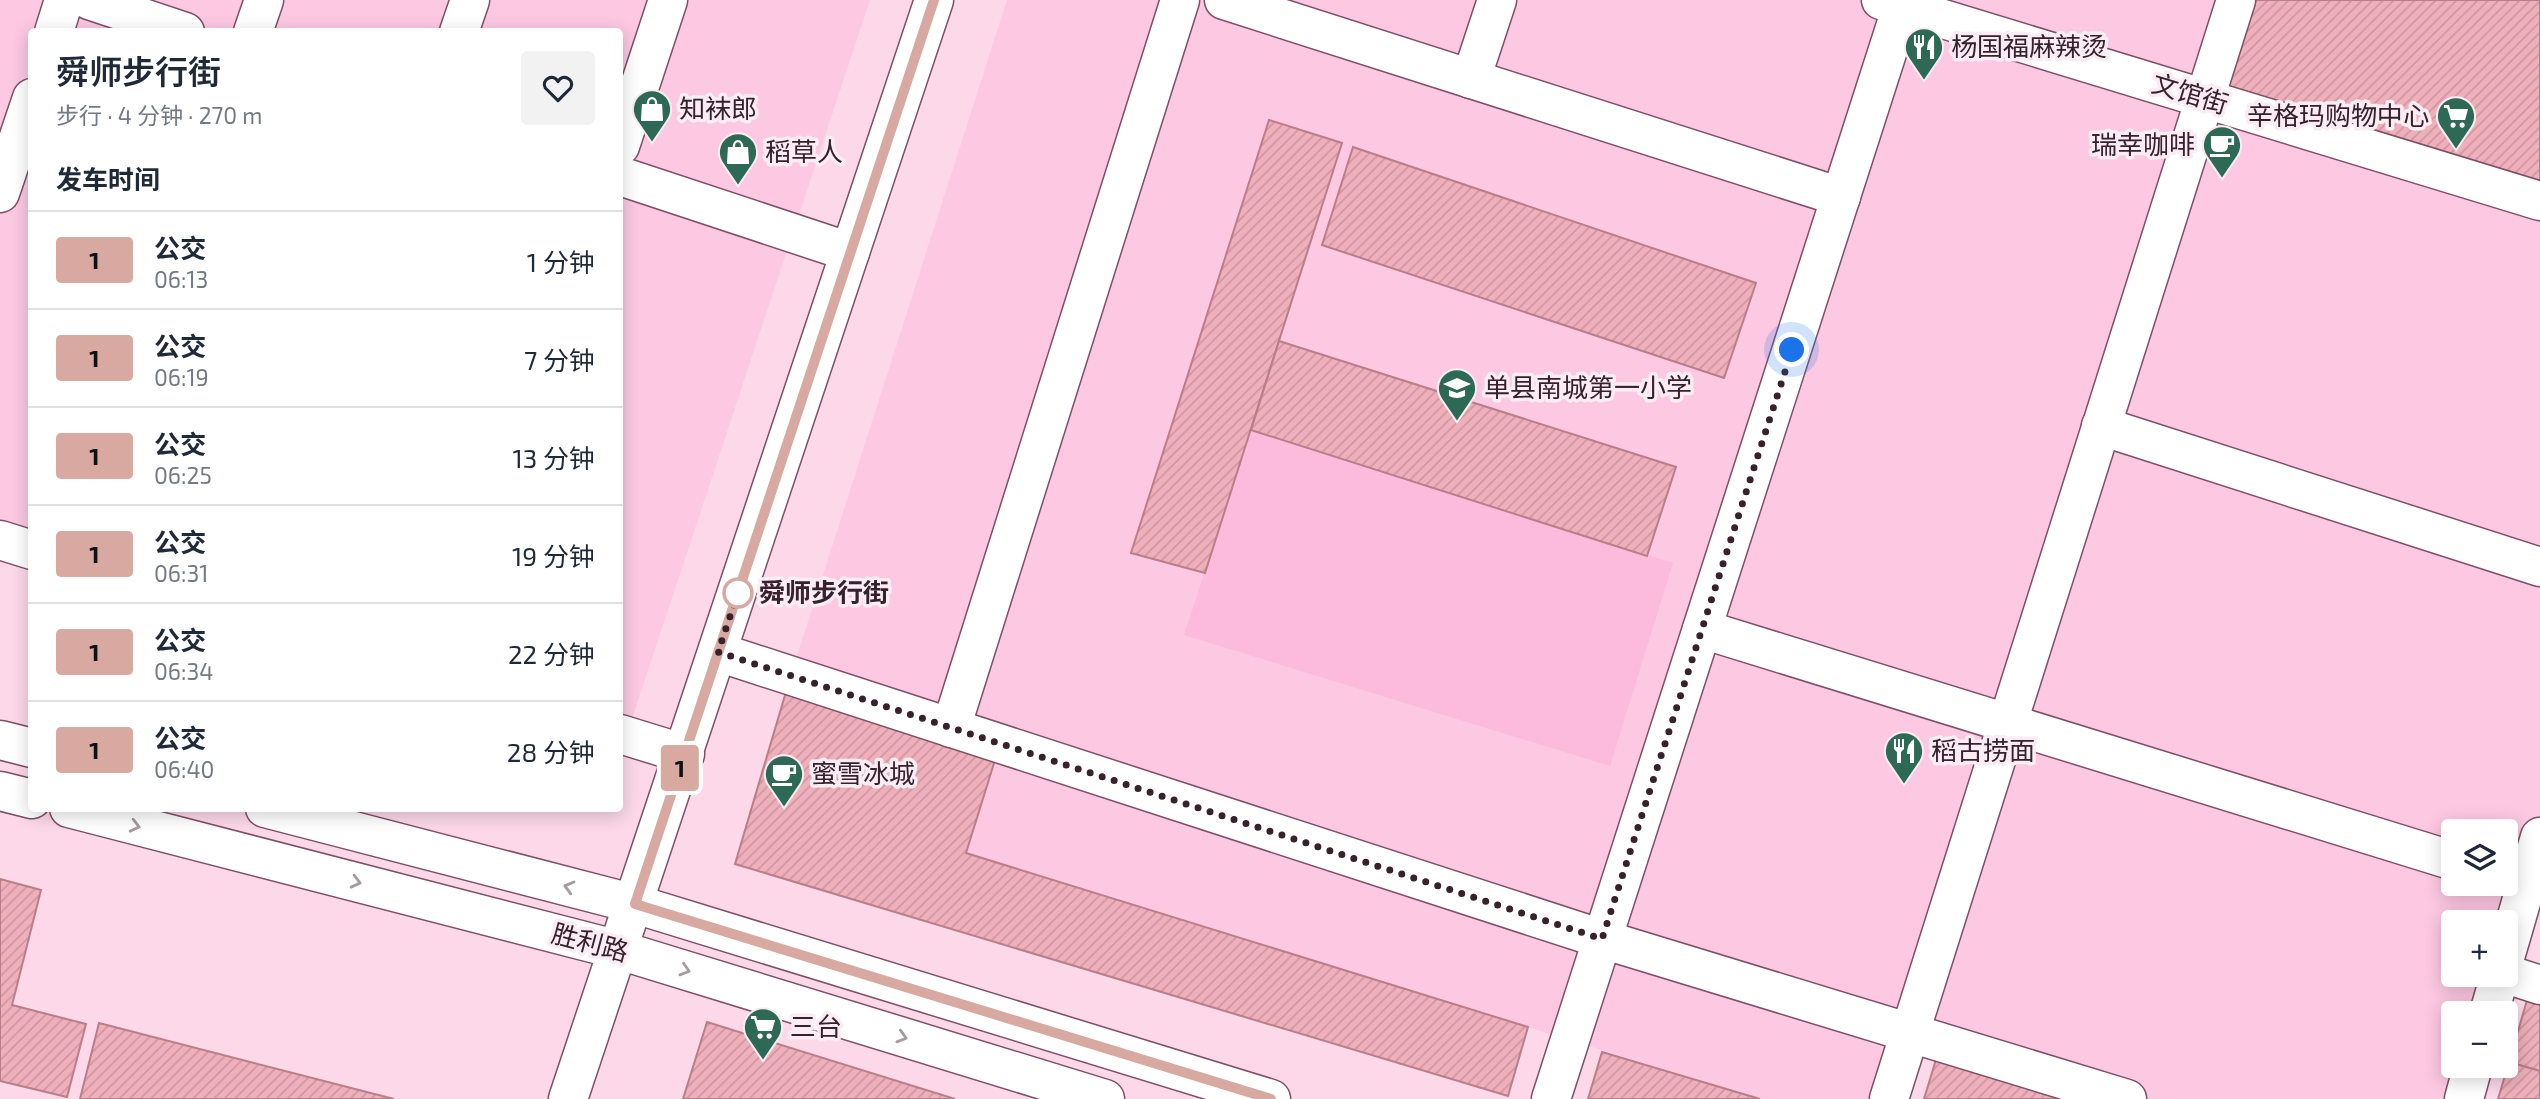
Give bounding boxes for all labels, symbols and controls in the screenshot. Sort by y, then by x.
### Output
restaurant icon: 杨国福麻辣烫 [1903,26,1945,81]
place label: 杨国福麻辣烫 [1951,30,2107,61]
text: 舜师步行街 [56,51,221,91]
button: heart [521,51,595,125]
street label: 文馆街 [2149,66,2232,119]
shop icon: 知袜郎 [631,88,673,143]
place label: 知袜郎 [679,92,757,123]
supermarket icon: 辛格玛购物中心 [2435,95,2477,150]
place label: 辛格玛购物中心 [2247,99,2429,130]
text: 步行 · 4 分钟 · 270 m [56,101,263,129]
cafe icon: 瑞幸咖啡 [2201,124,2243,179]
place label: 瑞幸咖啡 [2091,128,2195,159]
shop icon: 稻草人 [717,131,759,186]
place label: 稻草人 [765,135,843,166]
text: 发车时间 [56,163,160,194]
text: 公交 [154,232,206,263]
text: 1 [89,245,100,274]
text: 1 分钟 [527,246,595,277]
text: 06:13 [154,265,208,293]
text: 公交 [154,330,206,361]
your location [1774,332,1809,367]
text: 1 [89,343,100,372]
text: 7 分钟 [524,344,595,375]
text: 06:19 [154,363,209,391]
school or university icon: 单县南城第一小学 [1436,367,1478,422]
place label: 单县南城第一小学 [1484,371,1692,402]
text: 公交 [154,428,206,459]
text: 1 [89,441,100,470]
text: 13 分钟 [512,442,595,473]
text: 06:25 [154,461,212,489]
text: 公交 [154,526,206,557]
text: 1 [89,539,100,568]
text: 19 分钟 [512,540,595,571]
text: 06:31 [154,559,208,587]
place label: 舜师步行街 [759,576,889,607]
marker: 舜师步行街 [723,578,753,608]
text: 公交 [154,624,206,655]
text: 1 [89,637,100,666]
text: 22 分钟 [508,638,595,669]
text: 06:34 [154,657,213,685]
text: 公交 [154,722,206,753]
restaurant icon: 稻古捞面 [1883,730,1925,785]
place label: 稻古捞面 [1931,734,2035,765]
text: 1 [89,735,100,764]
text: 28 分钟 [507,736,595,767]
line badge: 1 [657,745,703,791]
text: 1 [675,753,685,782]
cafe icon: 蜜雪冰城 [763,753,805,808]
text: 06:40 [154,755,214,783]
place label: 蜜雪冰城 [811,757,915,788]
one-way arrow [129,817,141,832]
map controls [2441,819,2518,1078]
button: layers [2441,819,2518,896]
one-way arrow [349,874,361,888]
one-way arrow [563,881,575,895]
button: + [2441,910,2518,987]
street label: 胜利路 [549,916,632,967]
one-way arrow [678,962,690,976]
button: − [2441,1001,2518,1078]
supermarket icon: 三台 [742,1006,784,1061]
place label: 三台 [790,1010,842,1041]
one-way arrow [896,1028,908,1043]

